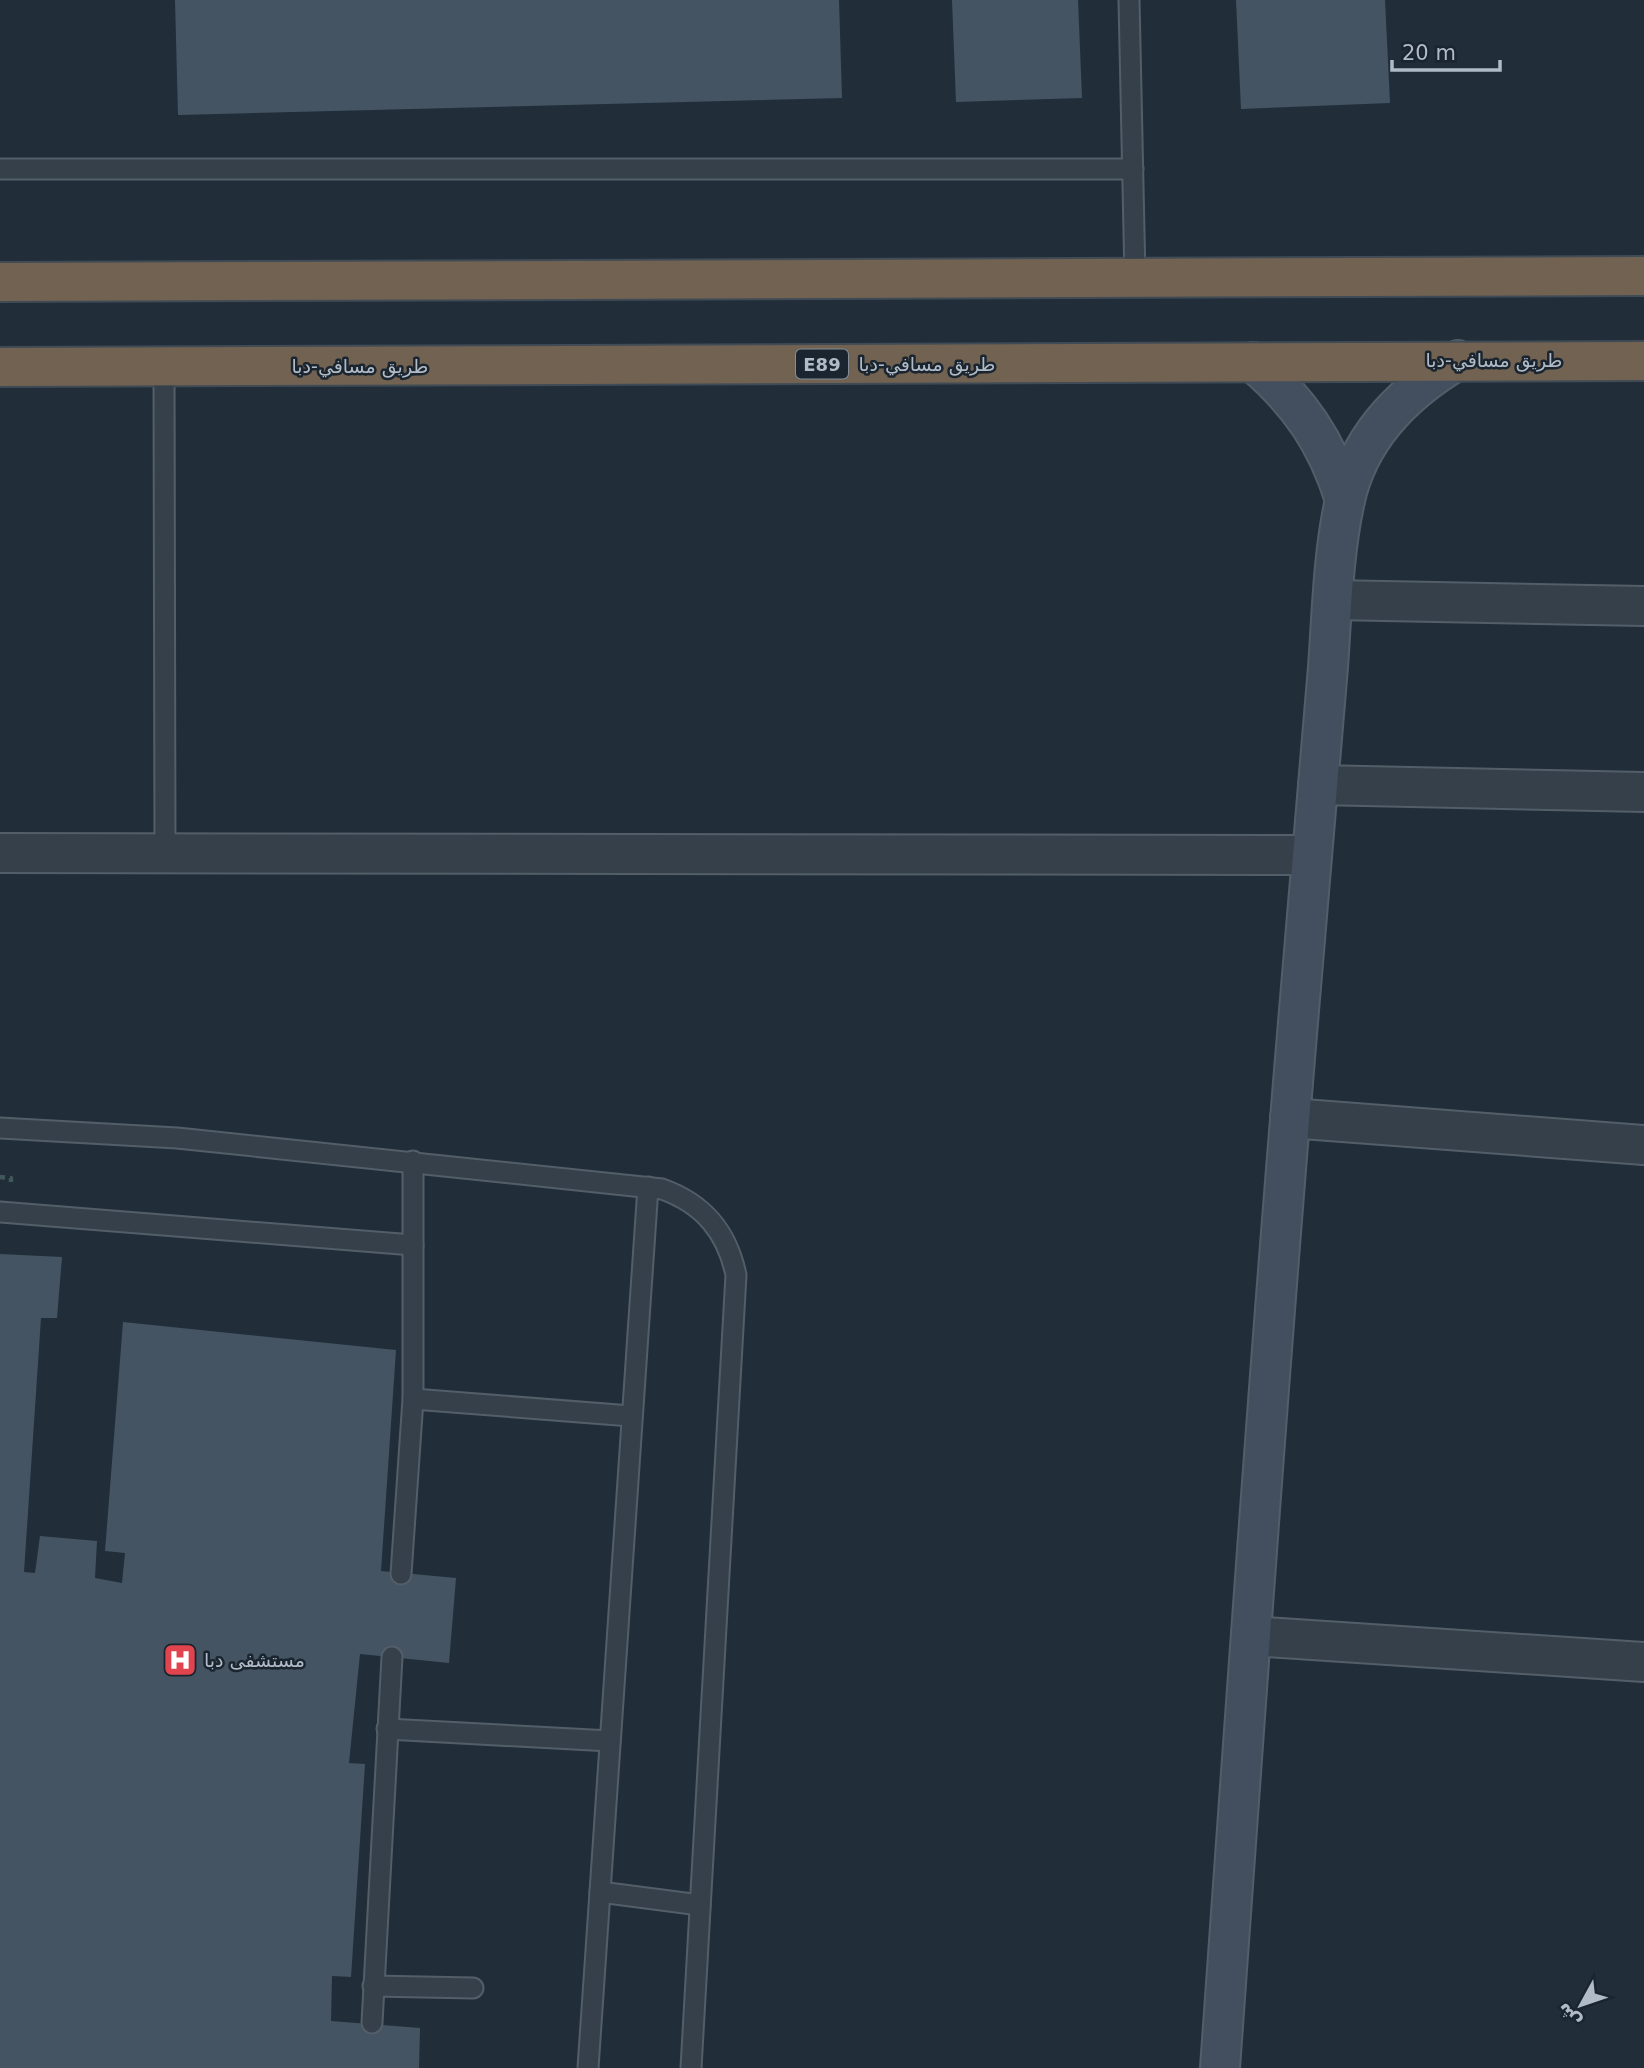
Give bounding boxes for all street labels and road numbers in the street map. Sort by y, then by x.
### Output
street label: طريق مسافي-دبا [1425,349,1563,372]
road number: E89 [796,350,848,378]
street label: طريق مسافي-دبا [858,353,996,376]
street label: طريق مسافي-دبا [291,355,429,378]

